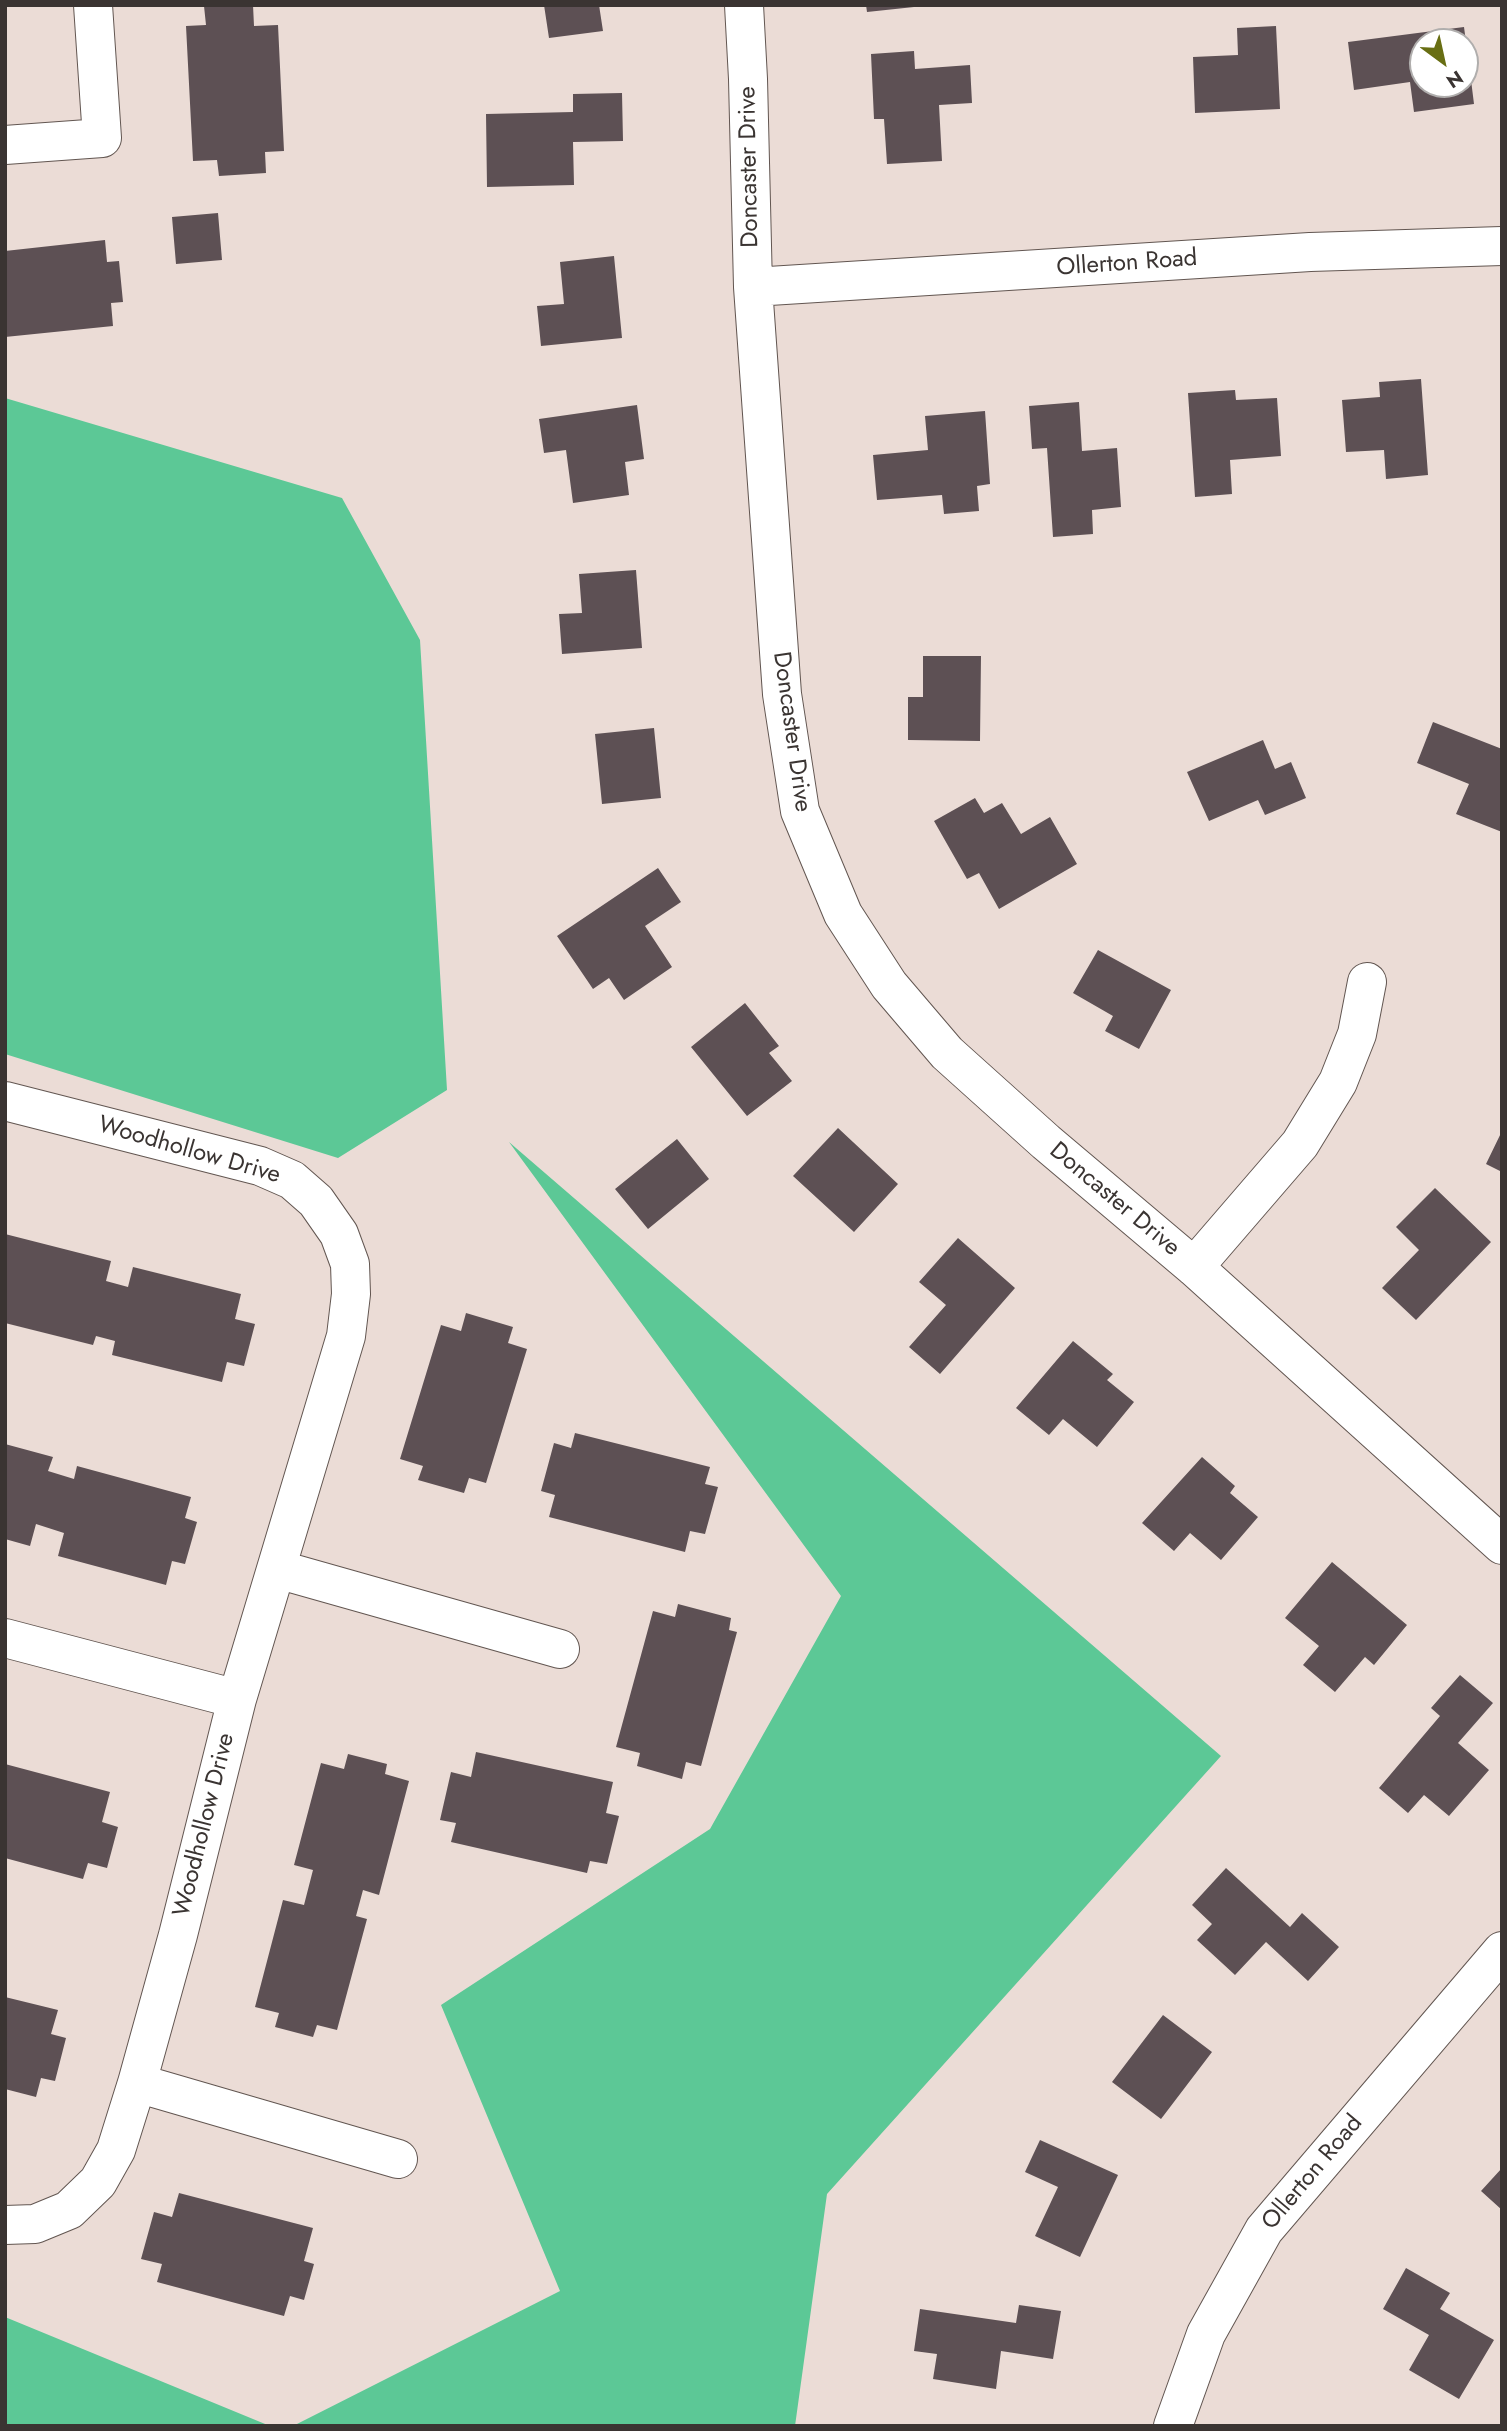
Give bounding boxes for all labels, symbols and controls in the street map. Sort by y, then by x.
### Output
north arrow [1409,28,1479,98]
text: N [1441,64,1468,95]
street label: Doncaster Drive [734,86,766,248]
street label: Ollerton Road [1056,245,1198,283]
street label: Doncaster Drive [765,650,817,814]
street label: Woodhollow Drive [95,1111,283,1191]
street label: Doncaster Drive [1043,1137,1185,1263]
street label: Woodhollow Drive [168,1730,242,1920]
street label: Ollerton Road [1257,2110,1369,2236]

